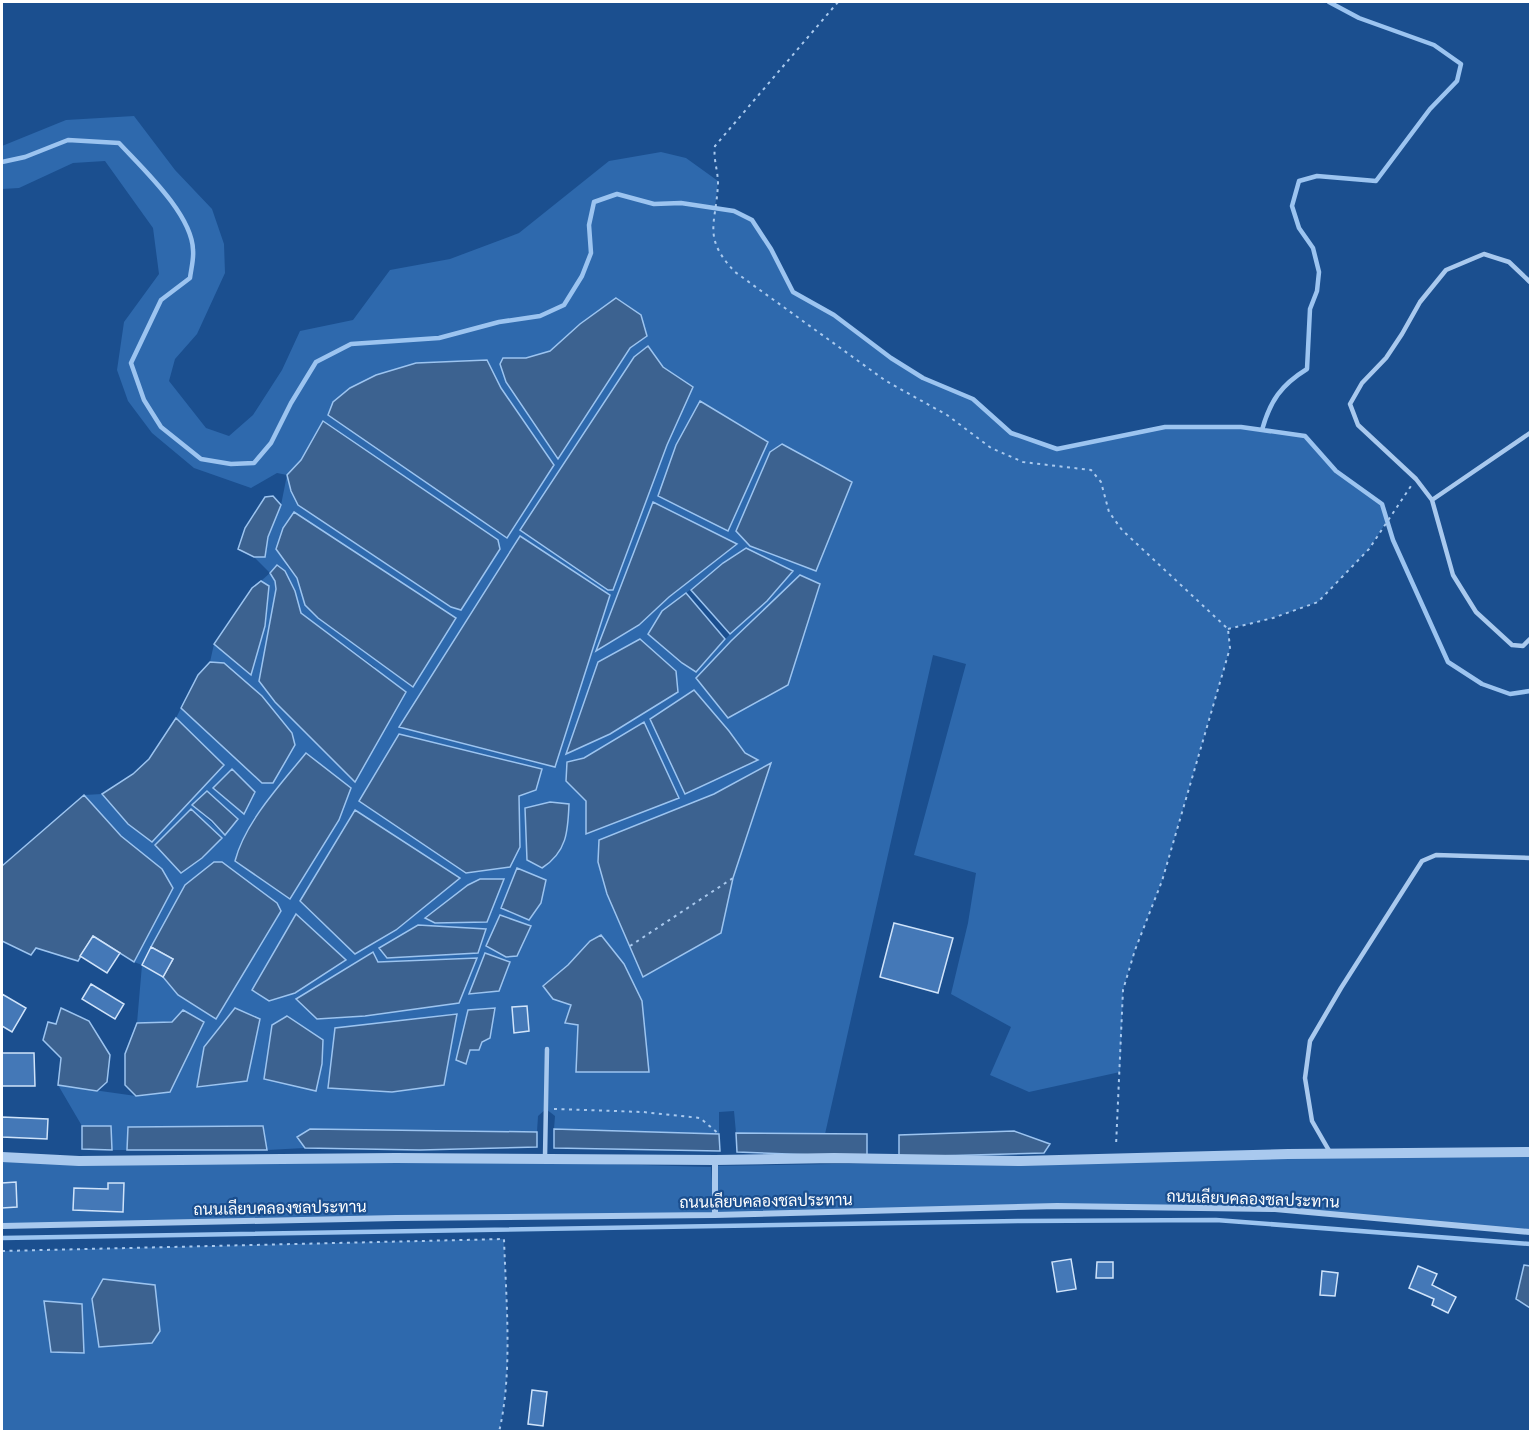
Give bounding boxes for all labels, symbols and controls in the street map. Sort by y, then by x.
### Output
street label: ถนนเลียบคลองชลประทาน [1166,1184,1340,1211]
street label: ถนนเลียบคลองชลประทาน [679,1188,853,1211]
street label: ถนนเลียบคลองชลประทาน [193,1195,367,1218]

